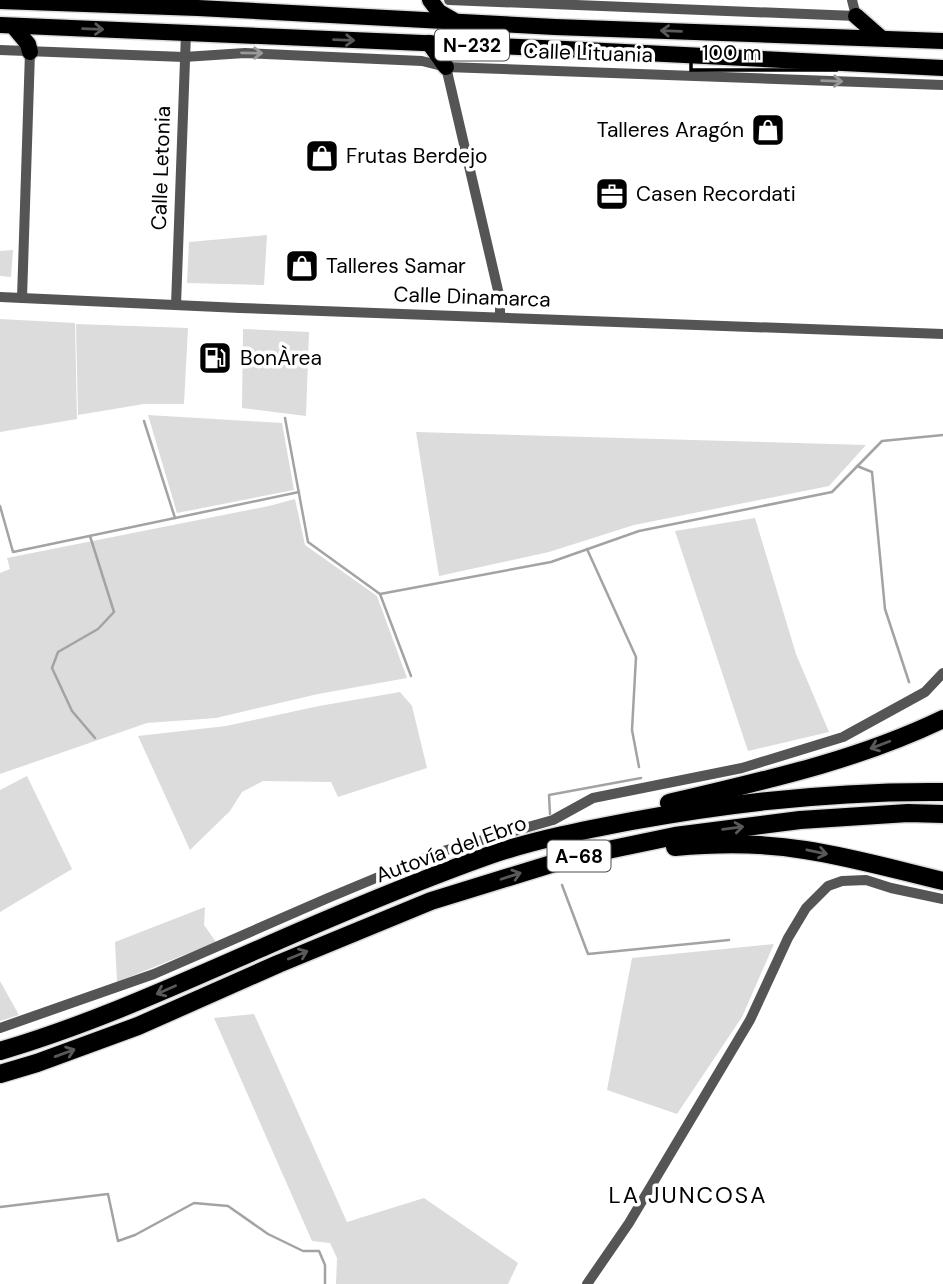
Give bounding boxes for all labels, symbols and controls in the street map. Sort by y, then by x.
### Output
one-way arrow [81,23,104,36]
one-way arrow [659,24,682,37]
scale bar [691,28,836,72]
road number: N-232 [435,30,509,60]
one-way arrow [333,34,356,47]
street label: Calle Lituania [523,37,653,69]
text: 100 m [702,39,762,67]
one-way arrow [240,47,263,60]
one-way arrow [820,74,843,88]
street label: Calle Letonia [145,105,177,231]
shop icon: Talleres Aragón [749,111,787,149]
place label: Talleres Aragón [597,116,744,144]
shop icon: Frutas Berdejo [303,137,341,175]
place label: Frutas Berdejo [346,142,487,170]
office icon: Casen Recordati [593,175,631,213]
place label: Casen Recordati [636,180,796,208]
shop icon: Talleres Samar [283,247,321,285]
place label: Talleres Samar [326,252,466,280]
street label: Calle Dinamarca [393,280,551,314]
fuel station icon: BonÀrea [196,339,234,377]
place label: BonÀrea [240,344,322,372]
one-way arrow [870,740,892,753]
street label: Autovía del Ebro [372,809,530,889]
one-way arrow [722,822,744,835]
road number: A-68 [548,841,610,872]
one-way arrow [805,847,827,860]
one-way arrow [500,868,522,881]
one-way arrow [287,948,309,961]
one-way arrow [156,984,177,997]
one-way arrow [53,1045,75,1058]
district label: LA JUNCOSA [609,1180,767,1210]

